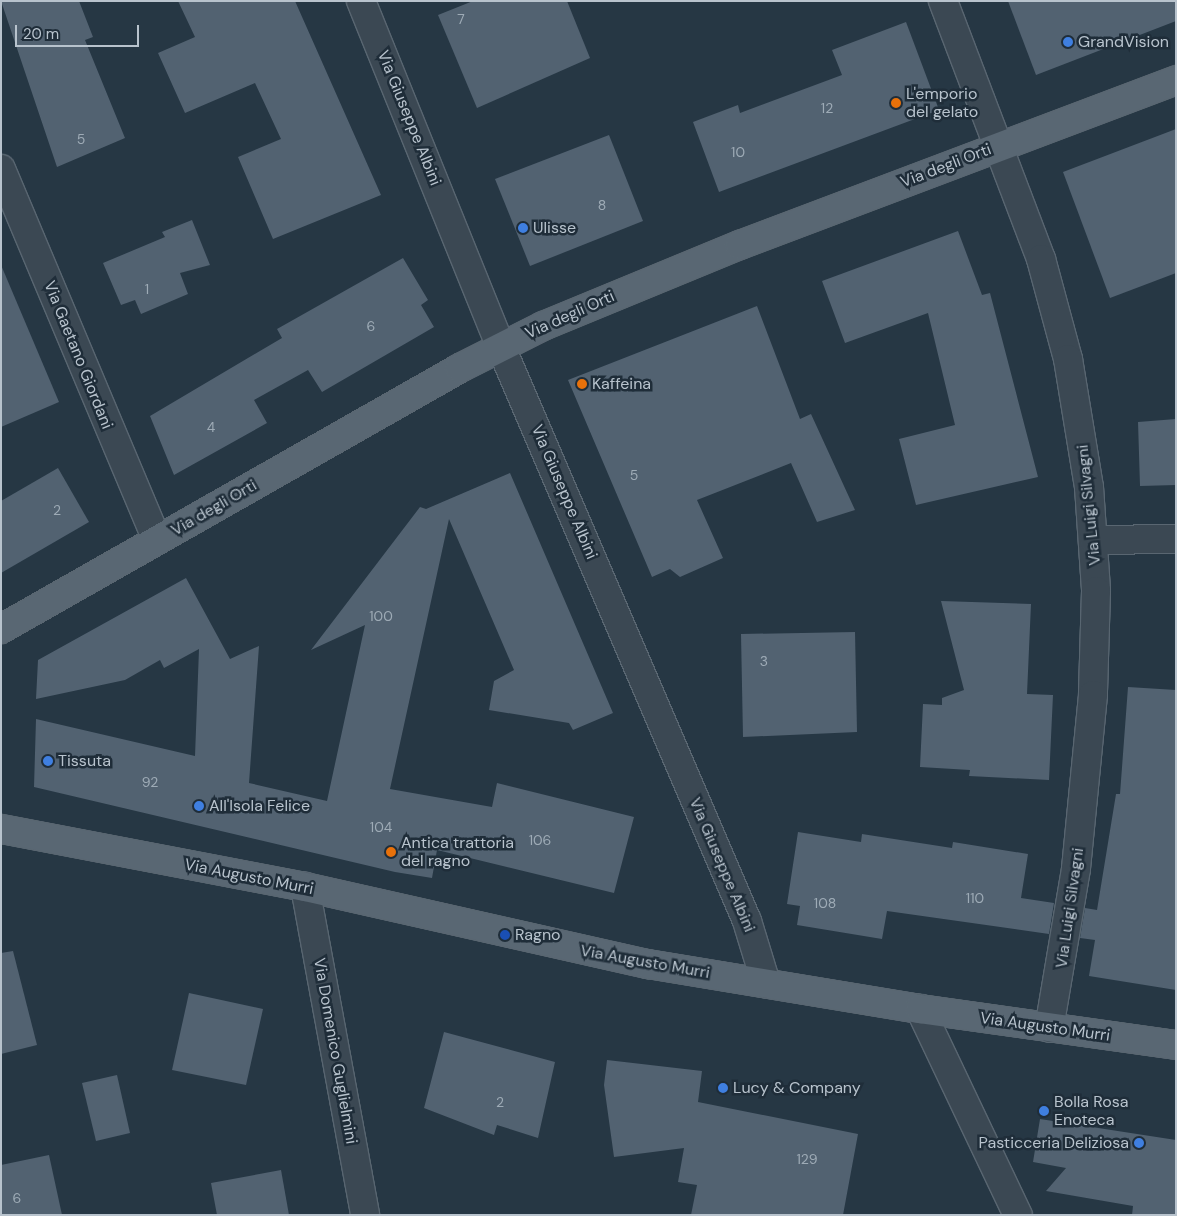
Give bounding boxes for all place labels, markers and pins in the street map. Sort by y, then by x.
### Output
place label: GrandVision [1078,32,1169,52]
marker: GrandVision [1062,36,1074,48]
place label: L'emporio del gelato [906,84,978,122]
marker: L'emporio del gelato [890,97,902,109]
place label: Ulisse [533,218,576,238]
marker: Ulisse [517,222,529,234]
place label: Kaffeina [592,374,651,394]
marker: Kaffeina [576,378,588,390]
place label: Tissuta [58,751,111,771]
marker: Tissuta [42,755,54,767]
place label: All'Isola Felice [209,796,310,816]
marker: All'Isola Felice [193,800,205,812]
place label: Antica trattoria del ragno [401,833,514,871]
marker: Antica trattoria del ragno [385,846,397,858]
place label: Ragno [515,925,561,945]
marker: Ragno [499,929,511,941]
place label: Lucy & Company [733,1078,861,1098]
marker: Lucy & Company [717,1082,729,1094]
place label: Bolla Rosa Enoteca [1054,1092,1128,1130]
marker: Bolla Rosa Enoteca [1038,1105,1050,1117]
place label: Pasticceria Deliziosa [979,1133,1129,1153]
marker: Pasticceria Deliziosa [1133,1137,1145,1149]

